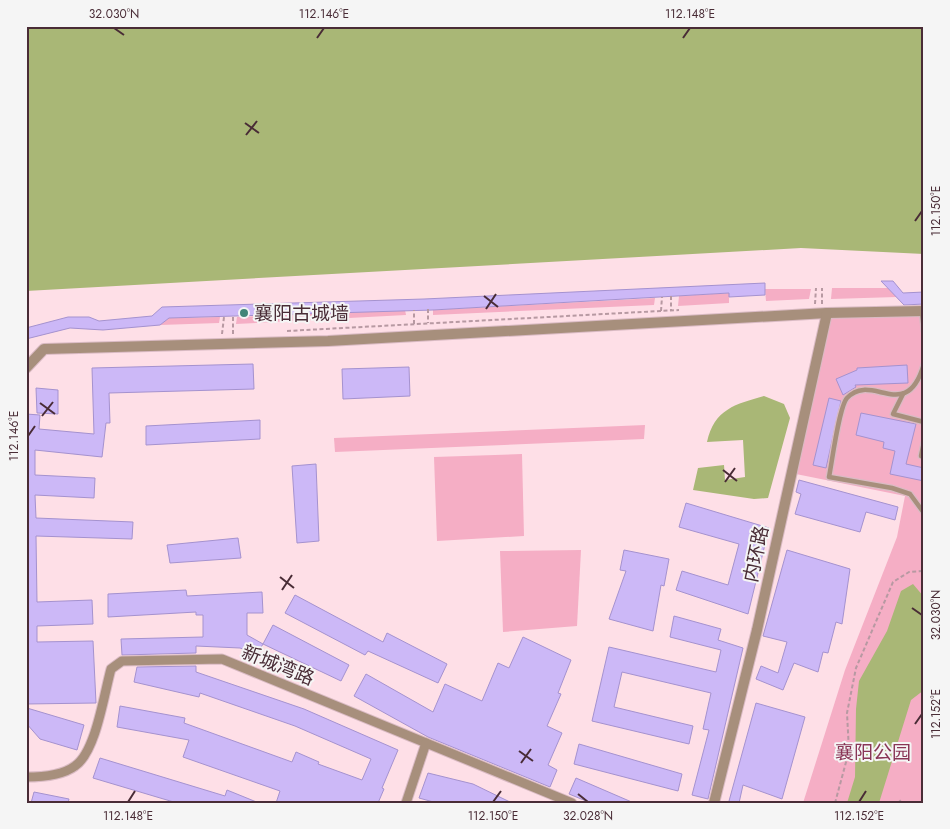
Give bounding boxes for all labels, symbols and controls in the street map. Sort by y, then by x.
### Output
text: 32.030°N [89,5,139,23]
text: 112.146°E [299,5,349,23]
text: 112.148°E [665,5,715,23]
text: 112.150°E [927,186,945,236]
place label: 襄阳古城墙 [254,300,349,327]
marker: 襄阳古城墙 [238,307,250,319]
text: 112.146°E [5,411,23,461]
street label: 内环路 [737,523,775,585]
text: 32.030°N [927,590,945,640]
street label: 新城湾路 [238,638,318,692]
text: 112.152°E [927,689,945,739]
park label: 襄阳公园 [835,739,911,766]
text: 112.148°E [103,807,153,825]
text: 112.150°E [468,807,518,825]
text: 32.028°N [563,807,613,825]
text: 112.152°E [834,807,884,825]

